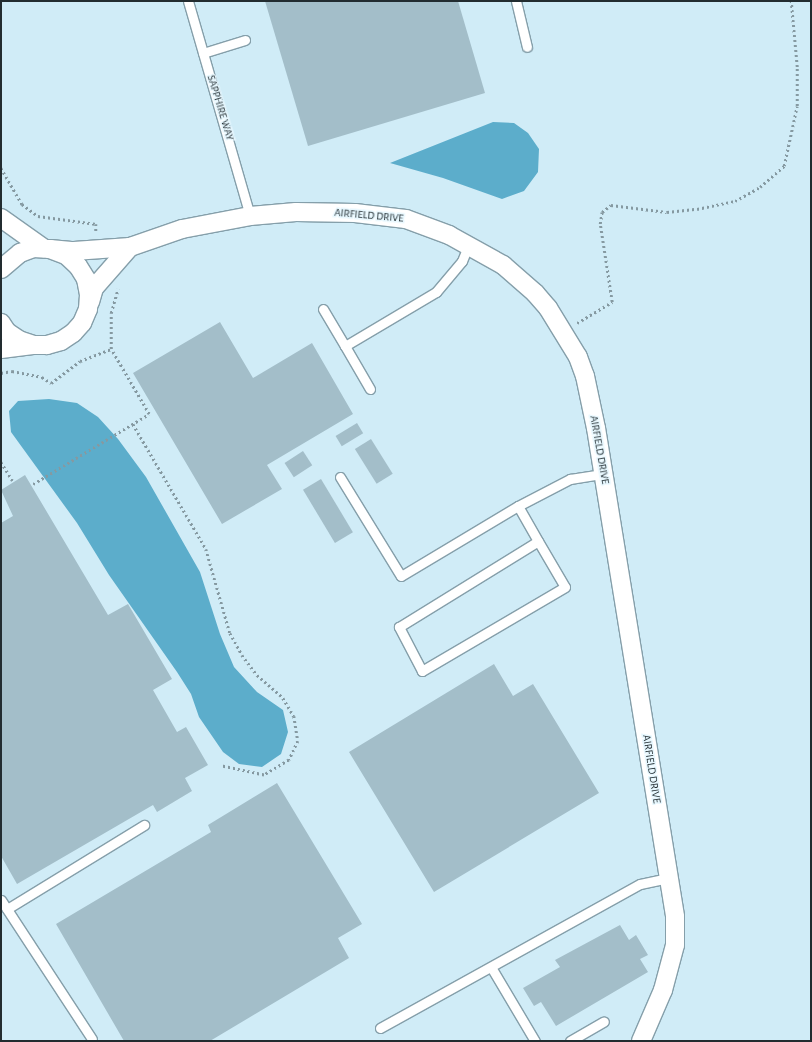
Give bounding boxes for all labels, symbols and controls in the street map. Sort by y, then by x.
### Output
street label: SAPPHIRE WAY [204,74,236,142]
street label: AIRFIELD DRIVE [334,206,404,226]
street label: AIRFIELD DRIVE [586,415,612,485]
street label: AIRFIELD DRIVE [639,734,663,804]

